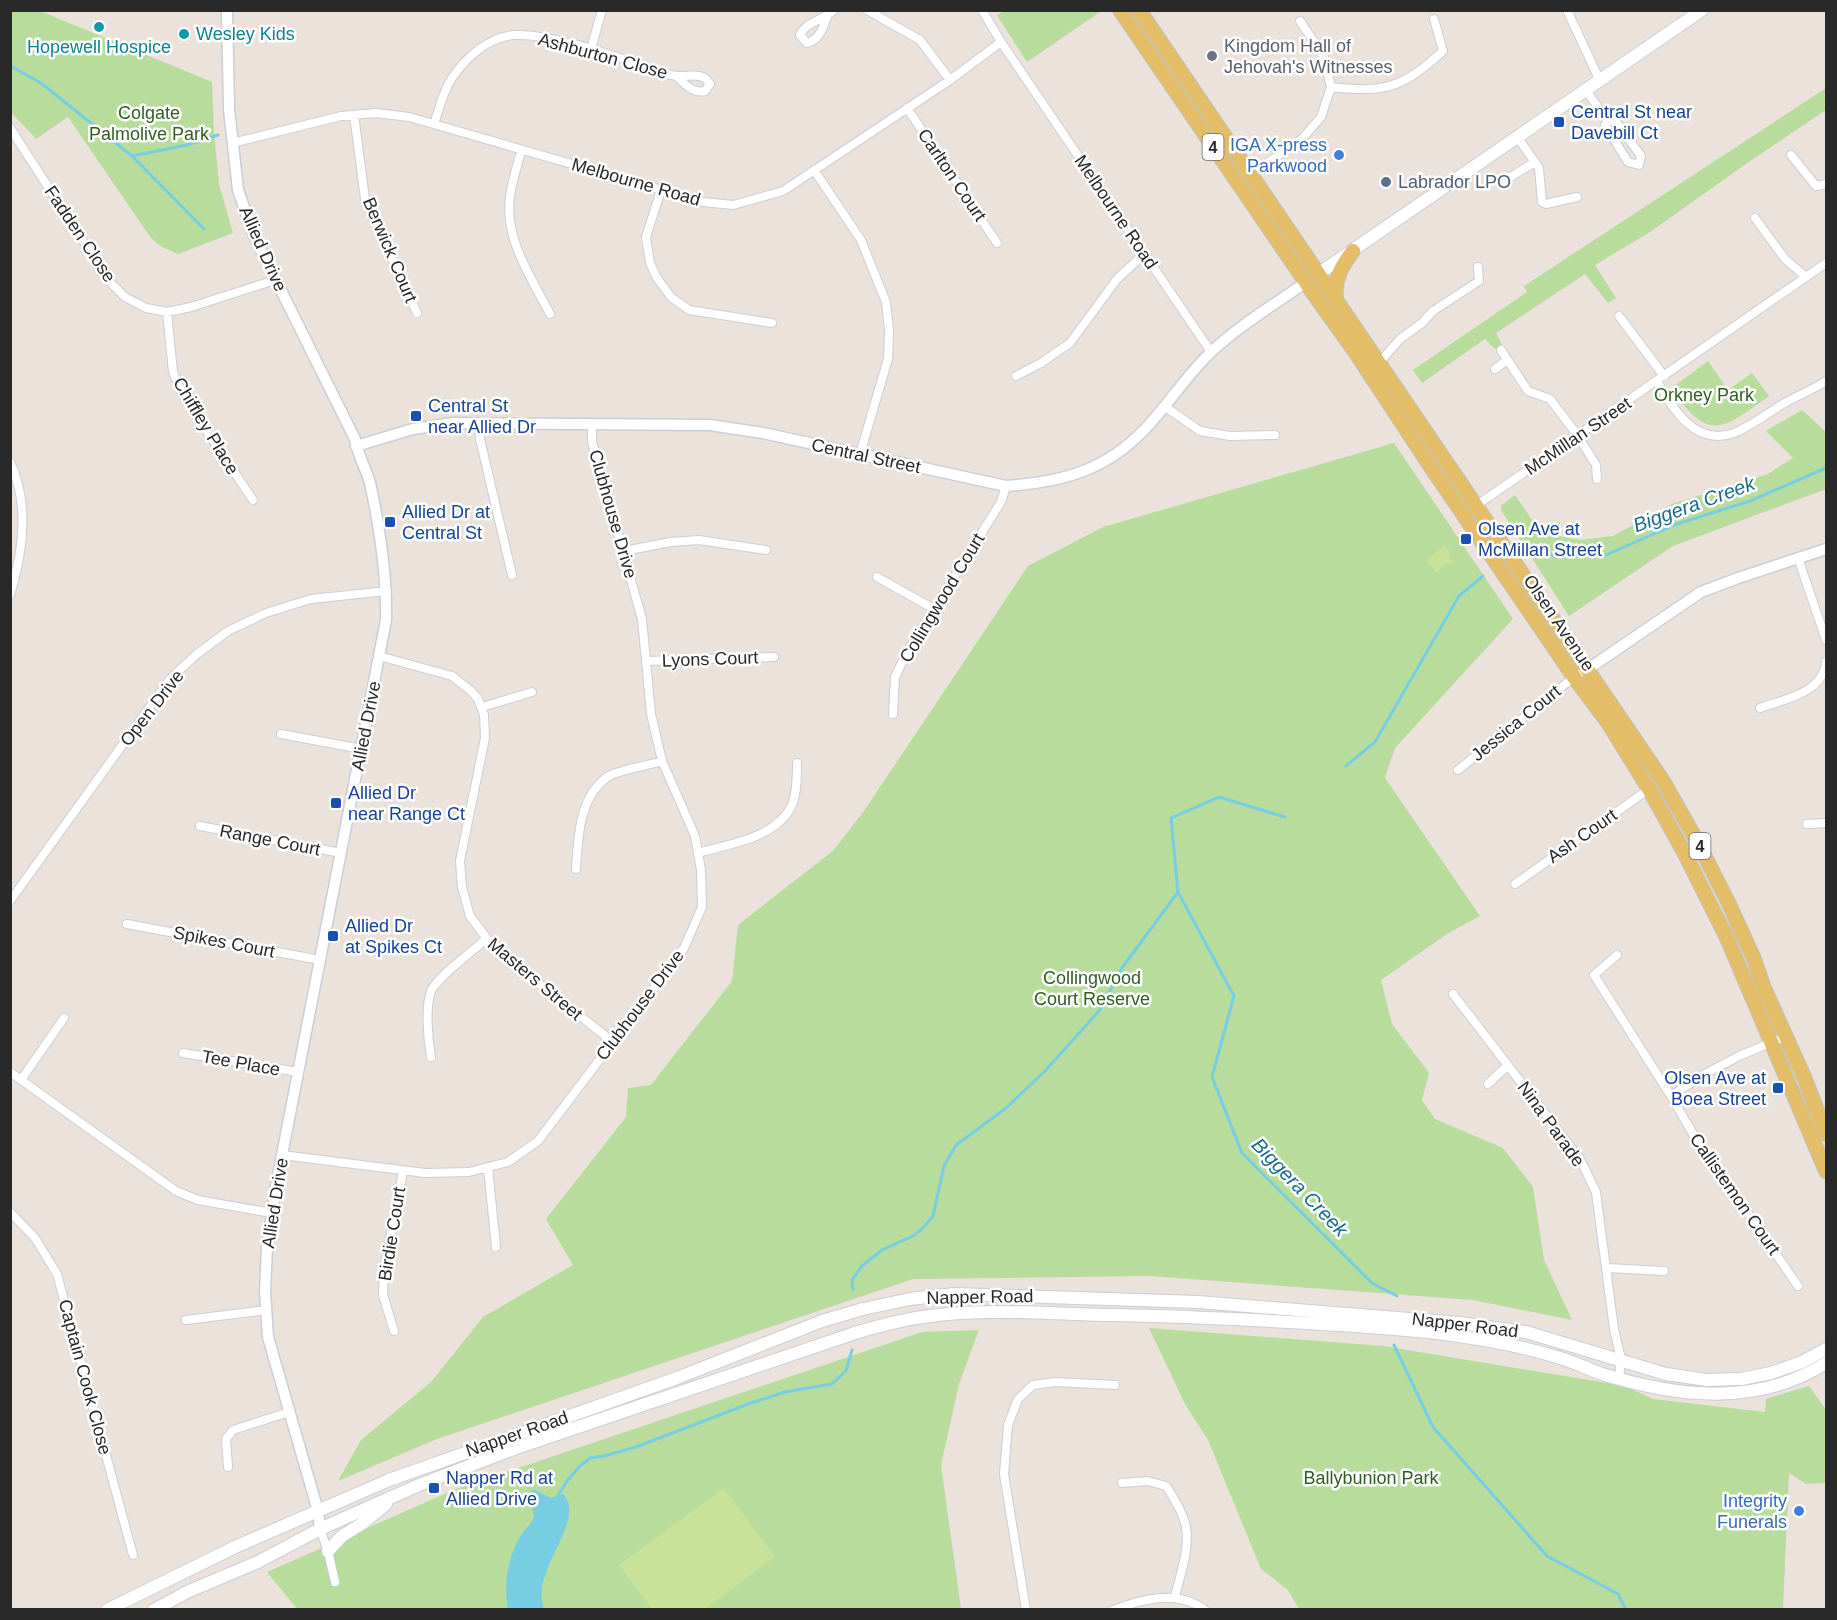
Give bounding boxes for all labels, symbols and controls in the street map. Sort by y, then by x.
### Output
marker: Hopewell Hospice [92,20,106,34]
place label: Wesley Kids [196,24,295,44]
marker: Wesley Kids [177,27,191,41]
street label: Ashburton Close [536,29,670,83]
place label: Kingdom Hall of Jehovah's Witnesses [1224,36,1393,77]
place label: Hopewell Hospice [27,37,171,57]
marker: Kingdom Hall of Jehovah's Witnesses [1205,49,1219,63]
place label: Central St near Davebill Ct [1571,102,1692,143]
park label: Colgate Palmolive Park [89,103,210,144]
marker: Central St near Davebill Ct [1552,115,1566,129]
street label: Carlton Court [914,125,990,225]
road number: 4 [1202,134,1224,160]
place label: IGA X-press Parkwood [1230,135,1327,176]
marker: IGA X-press Parkwood [1332,148,1346,162]
street label: Melbourne Road [1070,151,1162,273]
street label: Melbourne Road [569,154,703,210]
place label: Labrador LPO [1398,172,1511,192]
marker: Labrador LPO [1379,175,1393,189]
street label: Fadden Close [40,182,120,286]
street label: Berwick Court [359,195,421,305]
street label: Allied Drive [235,203,291,295]
street label: Chiffley Place [169,374,243,478]
park label: Orkney Park [1654,385,1755,405]
street label: McMillan Street [1521,393,1635,479]
place label: Central St near Allied Dr [428,396,536,437]
marker: Central St near Allied Dr [409,409,423,423]
street label: Central Street [810,435,922,477]
street label: Clubhouse Drive [585,447,641,581]
water label: Biggera Creek [1630,471,1759,536]
place label: Allied Dr at Central St [402,502,490,543]
marker: Allied Dr at Central St [383,515,397,529]
place label: Olsen Ave at McMillan Street [1478,519,1602,560]
street label: Collingwood Court [896,530,988,666]
marker: Olsen Ave at McMillan Street [1459,532,1473,546]
street label: Olsen Avenue [1519,571,1599,675]
street label: Lyons Court [661,647,759,671]
street label: Open Drive [116,666,188,750]
street label: Allied Drive [347,679,385,773]
street label: Jessica Court [1467,681,1565,765]
place label: Allied Dr near Range Ct [348,783,465,824]
marker: Allied Dr near Range Ct [329,796,343,810]
street label: Ash Court [1543,805,1621,867]
street label: Range Court [218,820,322,860]
road number: 4 [1690,833,1710,859]
place label: Allied Dr at Spikes Ct [345,916,442,957]
street label: Spikes Court [172,922,276,962]
marker: Allied Dr at Spikes Ct [326,929,340,943]
street label: Masters Street [484,934,586,1024]
street label: Clubhouse Drive [592,946,688,1064]
park label: Collingwood Court Reserve [1034,968,1150,1009]
street label: Tee Place [200,1046,282,1080]
place label: Olsen Ave at Boea Street [1664,1068,1766,1109]
street label: Nina Parade [1513,1078,1589,1170]
marker: Olsen Ave at Boea Street [1771,1081,1785,1095]
street label: Callistemon Court [1686,1130,1784,1258]
water label: Biggera Creek [1248,1133,1353,1241]
street label: Allied Drive [258,1156,292,1250]
street label: Birdie Court [375,1185,409,1283]
street label: Napper Road [926,1286,1034,1308]
street label: Captain Cook Close [55,1297,115,1457]
street label: Napper Road [1411,1309,1519,1341]
street label: Napper Road [463,1407,571,1461]
place label: Napper Rd at Allied Drive [446,1468,553,1509]
park label: Ballybunion Park [1303,1468,1440,1488]
marker: Napper Rd at Allied Drive [427,1481,441,1495]
place label: Integrity Funerals [1717,1491,1787,1532]
marker: Integrity Funerals [1792,1504,1806,1518]

